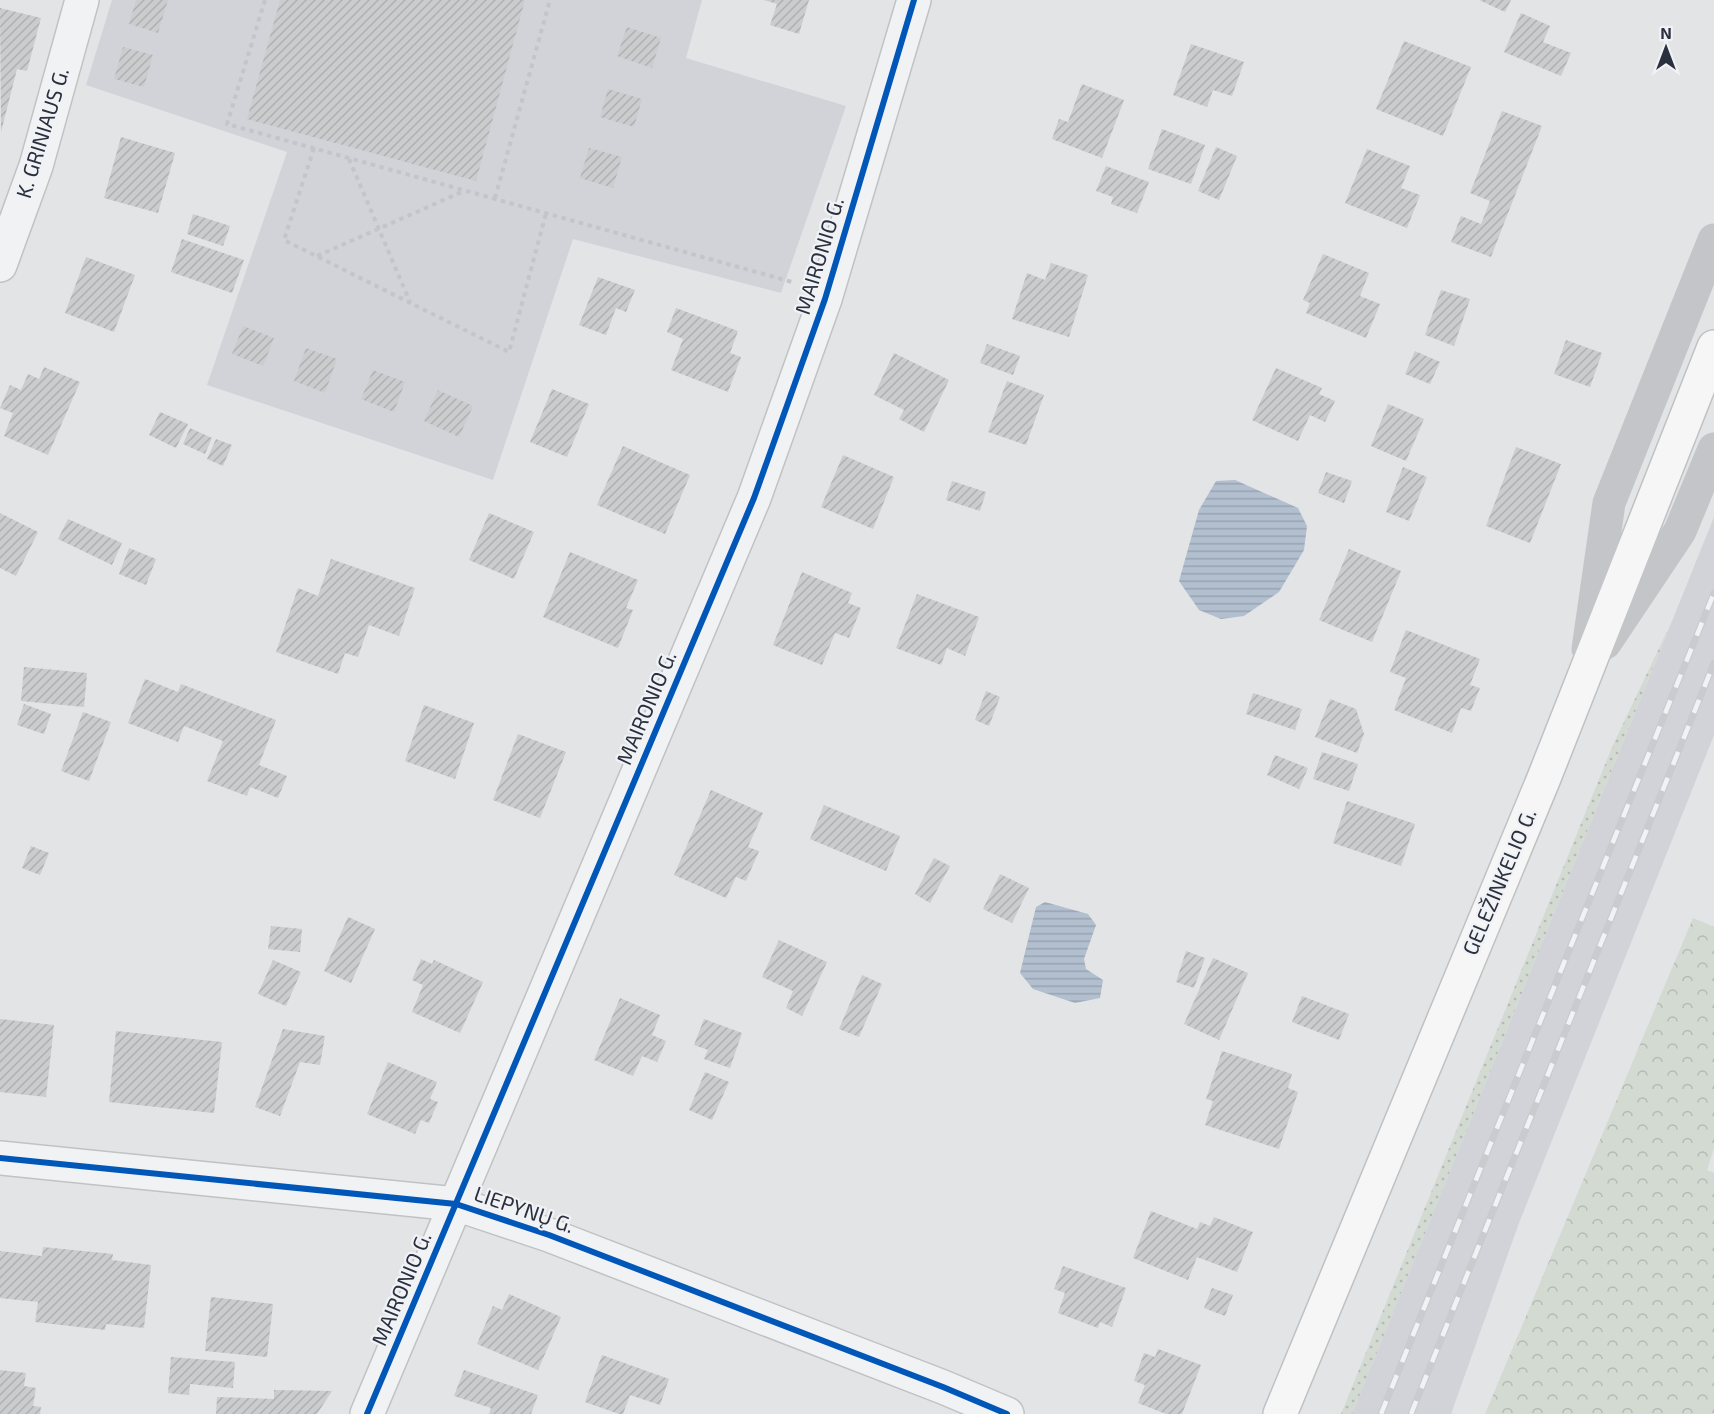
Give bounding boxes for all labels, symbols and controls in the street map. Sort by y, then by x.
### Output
north arrow [1636,18,1696,78]
text: N [1660,23,1672,42]
street label: K. GRINIAUS G. [10,64,73,201]
street label: MAIRONIO G. [789,194,848,317]
street label: MAIRONIO G. [610,647,681,768]
street label: GELEŽINKELIO G. [1456,804,1541,958]
street label: LIEPYNŲ G. [471,1180,578,1237]
street label: MAIRONIO G. [365,1228,436,1349]

